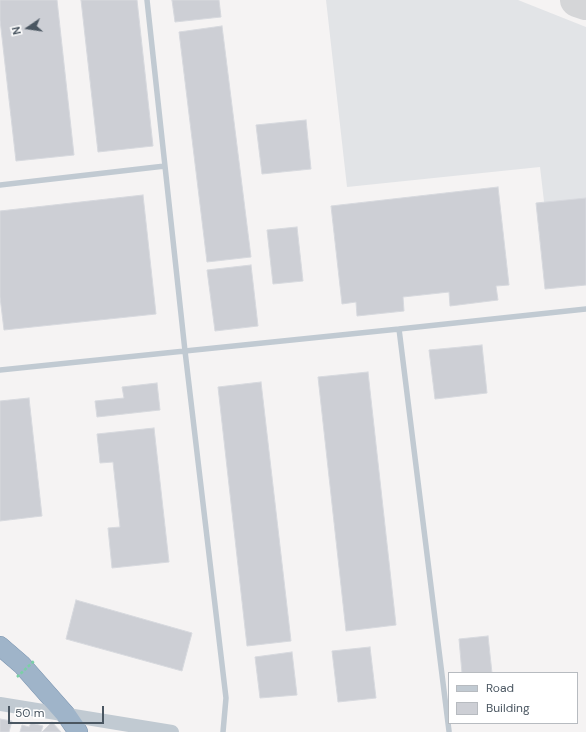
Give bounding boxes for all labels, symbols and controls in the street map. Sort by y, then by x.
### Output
north arrow [8,8,48,48]
text: N [9,25,24,36]
legend [448,672,578,724]
text: Road [486,680,514,696]
scale bar [10,698,106,724]
text: Building [486,700,530,716]
text: 50 m [15,705,44,721]

